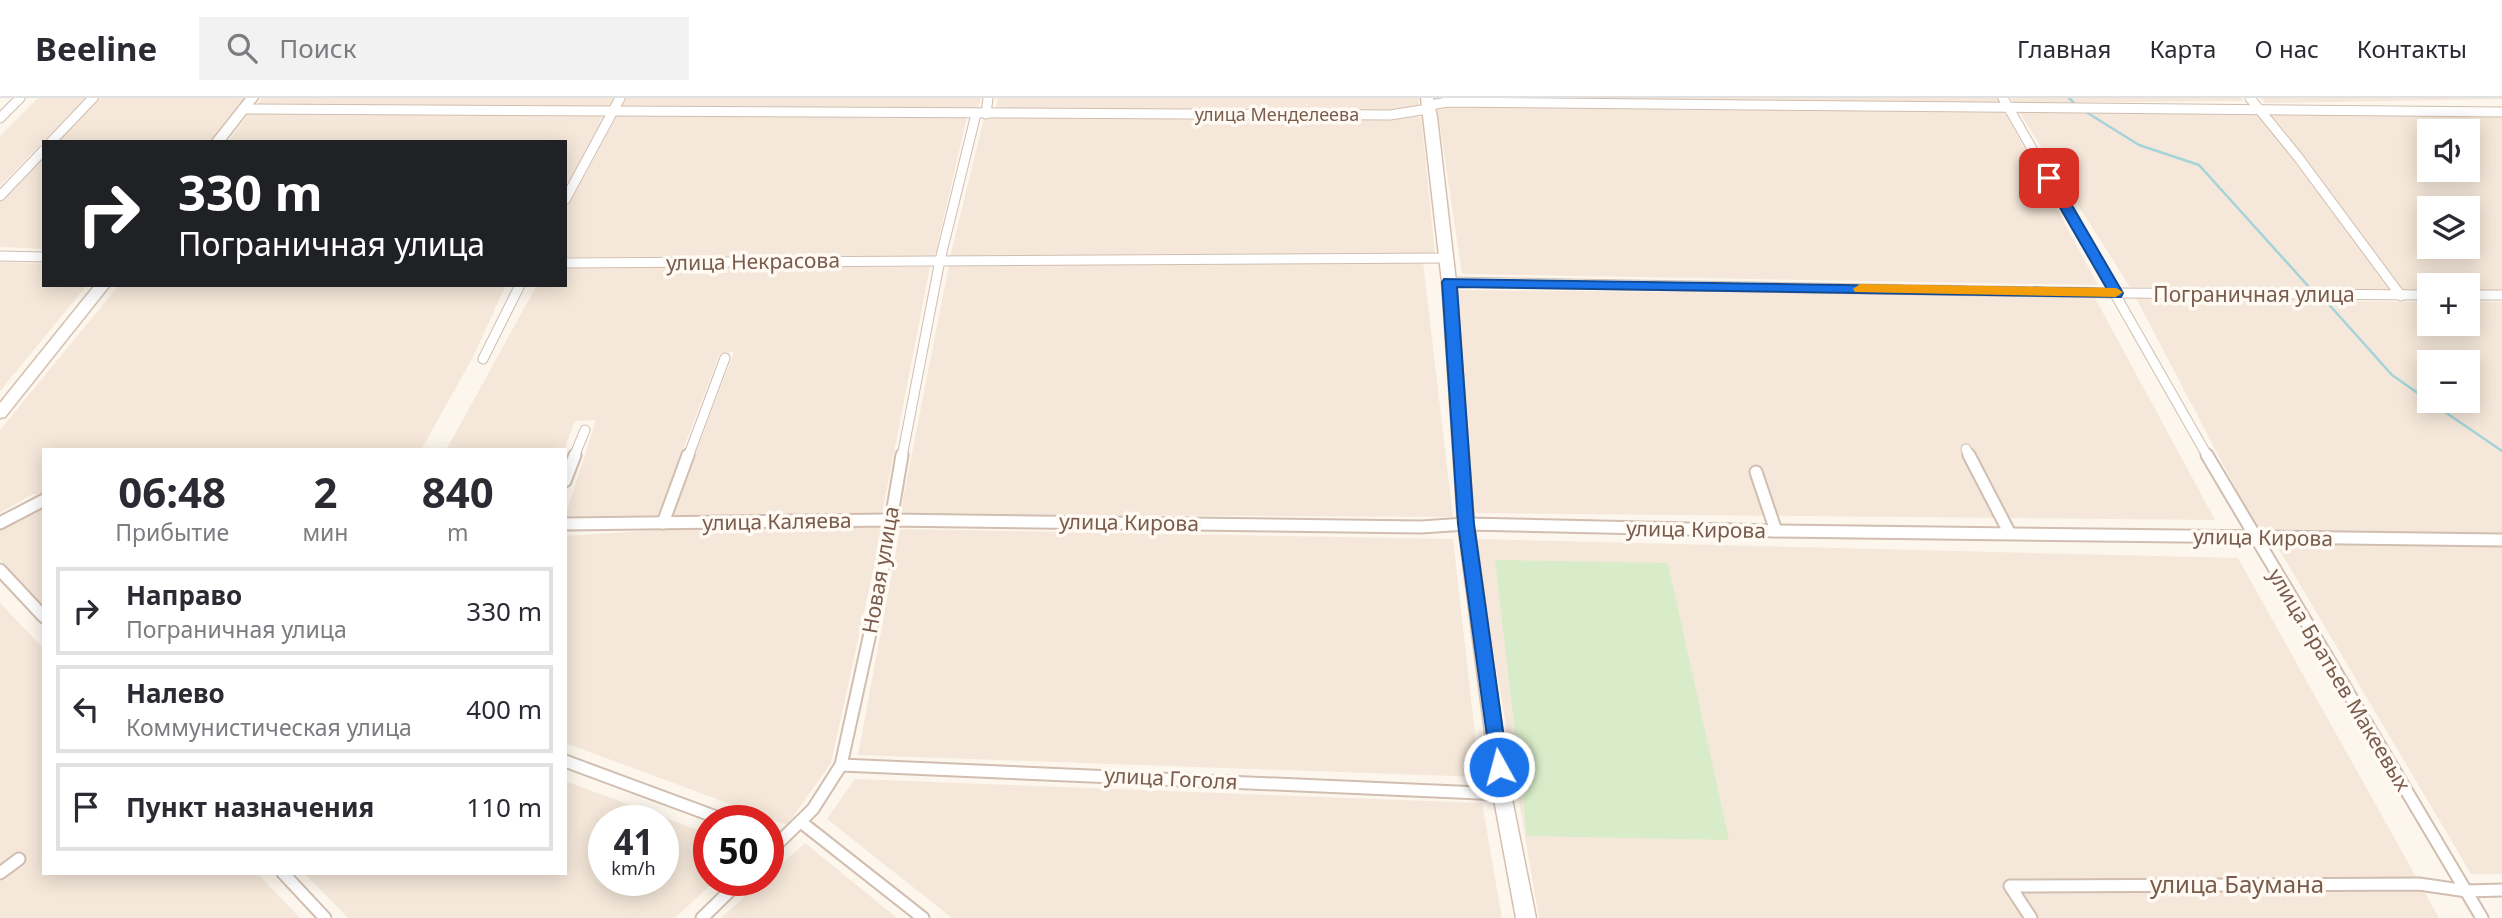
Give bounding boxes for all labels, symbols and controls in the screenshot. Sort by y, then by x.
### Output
search box [199,17,689,80]
text: Beeline [35,26,157,71]
icon: search [223,29,261,67]
text: Поиск [279,30,356,66]
text: Главная [2017,32,2111,65]
text: Карта [2149,32,2216,65]
text: О нас [2254,32,2319,65]
text: Контакты [2357,32,2467,65]
street label: улица Менделеева [1195,102,1359,126]
map controls [2417,119,2480,413]
button: sound [2417,119,2480,182]
pin [2019,148,2079,208]
text: 330 m [178,159,323,225]
icon: arrive [2030,159,2068,197]
icon: right [63,168,154,259]
button: layers [2417,196,2480,259]
text: Пограничная улица [178,222,485,265]
street label: улица Некрасова [666,245,840,277]
button: + [2417,273,2480,336]
street label: Пограничная улица [2153,280,2355,308]
button: − [2417,350,2480,413]
text: 06:48 [118,463,226,520]
text: 2 [313,463,337,520]
text: 840 [422,463,494,520]
street label: Новая улица [855,504,905,636]
street label: улица Каляева [702,506,852,536]
street label: улица Кирова [1059,507,1199,537]
street label: улица Кирова [1626,514,1766,544]
text: Прибытие [115,516,229,548]
text: мин [302,516,348,548]
text: m [447,516,469,548]
street label: улица Кирова [2193,522,2333,552]
street label: улица Братьев Макеевых [2262,563,2418,796]
text: Направо [126,577,242,613]
icon: right [67,592,105,630]
text: 330 m [466,593,542,629]
text: Пограничная улица [126,613,347,645]
text: Налево [126,675,225,711]
icon: left [67,690,105,728]
text: 400 m [466,691,542,727]
text: Коммунистическая улица [126,711,412,743]
position arrow [1462,730,1536,804]
street label: улица Гоголя [1104,761,1238,795]
icon: arrive [67,788,105,826]
text: Пункт назначения [126,789,374,825]
text: 110 m [466,789,542,825]
speed limit sign: 50 [693,805,784,896]
text: 41 [613,818,654,865]
text: km/h [611,856,656,880]
street label: улица Баумана [2150,867,2324,900]

